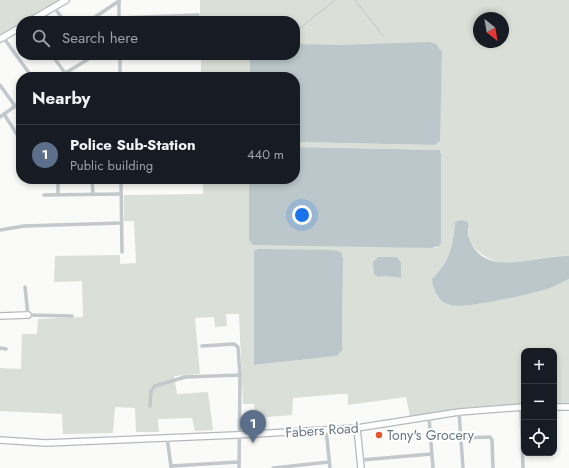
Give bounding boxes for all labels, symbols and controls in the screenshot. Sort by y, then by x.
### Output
north arrow [473,12,509,48]
search box [16,16,300,60]
icon: search [30,27,52,49]
text: Search here [62,27,138,49]
text: Nearby [32,86,90,110]
text: Police Sub-Station [70,134,196,156]
text: 1 [42,145,48,164]
text: 440 m [247,145,284,164]
text: Public building [70,156,153,175]
your location [292,205,312,225]
map controls [521,348,557,456]
button: + [521,348,557,384]
button: − [521,384,557,420]
pin: 1 [240,410,266,443]
street label: Fabers Road [285,417,359,443]
button: locate [521,420,557,456]
place label: Tony's Grocery [387,425,475,445]
marker: Tony's Grocery [374,430,384,440]

